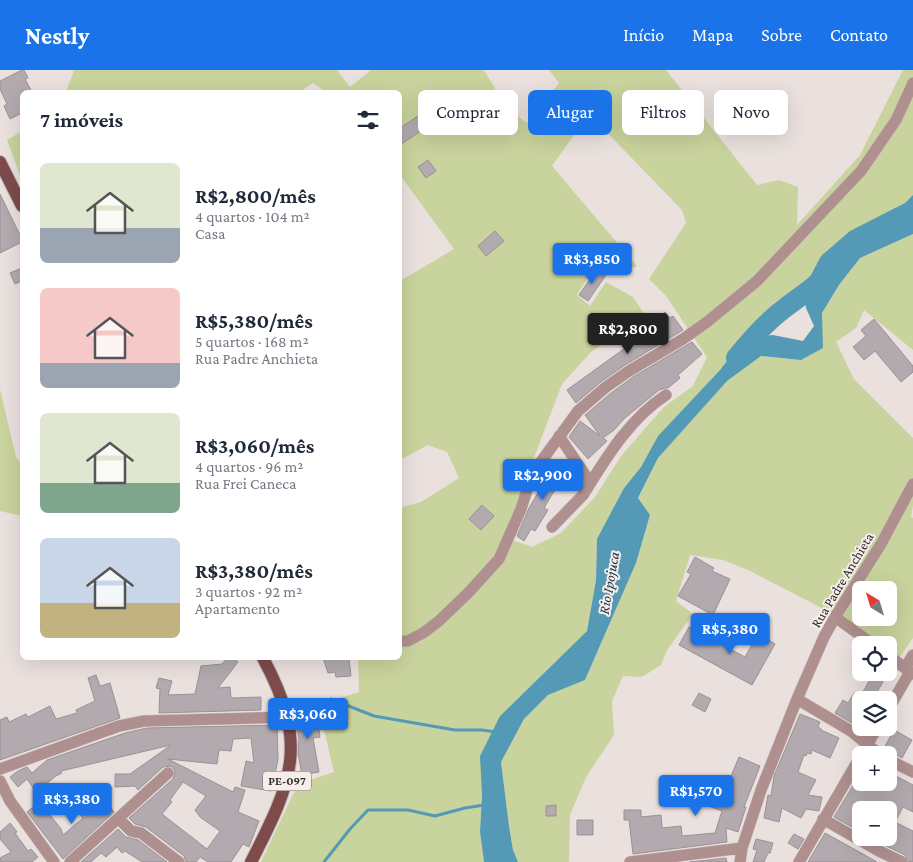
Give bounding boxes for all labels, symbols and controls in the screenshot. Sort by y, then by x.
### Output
text: Nestly [25,22,89,49]
text: Início [623,25,664,45]
text: Mapa [692,25,733,45]
text: Sobre [761,25,802,45]
text: Contato [830,25,888,45]
chip: Comprar [418,90,518,135]
chip: Alugar [528,90,612,135]
chip: Filtros [622,90,704,135]
chip: Novo [714,90,788,135]
icon: filters [354,106,382,134]
text: 7 imóveis [40,108,123,132]
icon: home [80,183,140,243]
text: R$2,800/mês [195,184,316,208]
text: 4 quartos · 104 m² [195,208,310,225]
text: Casa [195,225,225,242]
pin: R$3,850 [546,242,638,285]
text: R$3,850 [564,250,620,267]
icon: home [80,308,140,368]
text: R$5,380/mês [195,309,313,333]
pin: R$2,800 [582,312,674,355]
text: R$2,800 [599,320,657,337]
text: 5 quartos · 168 m² [195,333,309,350]
text: Rua Padre Anchieta [195,350,318,367]
icon: home [80,433,140,493]
text: R$3,060/mês [195,434,314,458]
text: 4 quartos · 96 m² [195,458,304,475]
pin: R$2,900 [497,458,589,501]
text: R$2,900 [514,466,572,483]
text: Rua Frei Caneca [195,475,296,492]
street label: Rua Padre Anchieta [807,529,877,630]
water label: Rio Ipojuca [596,551,623,616]
icon: home [80,558,140,618]
text: R$3,380/mês [195,559,313,583]
north arrow [852,581,898,626]
map controls [852,581,897,846]
text: 3 quartos · 92 m² [195,583,302,600]
text: Apartamento [195,600,280,617]
pin: R$5,380 [684,612,776,655]
text: R$5,380 [702,620,758,637]
button: locate [852,636,897,681]
button: layers [852,691,897,736]
pin: R$3,060 [262,698,354,740]
text: R$3,060 [279,705,337,722]
button: + [852,746,897,791]
road number: PE-097 [263,771,311,790]
pin: R$1,570 [650,774,742,817]
pin: R$3,380 [26,782,118,825]
text: R$1,570 [670,782,722,799]
text: R$3,380 [44,790,100,807]
button: − [852,801,897,846]

